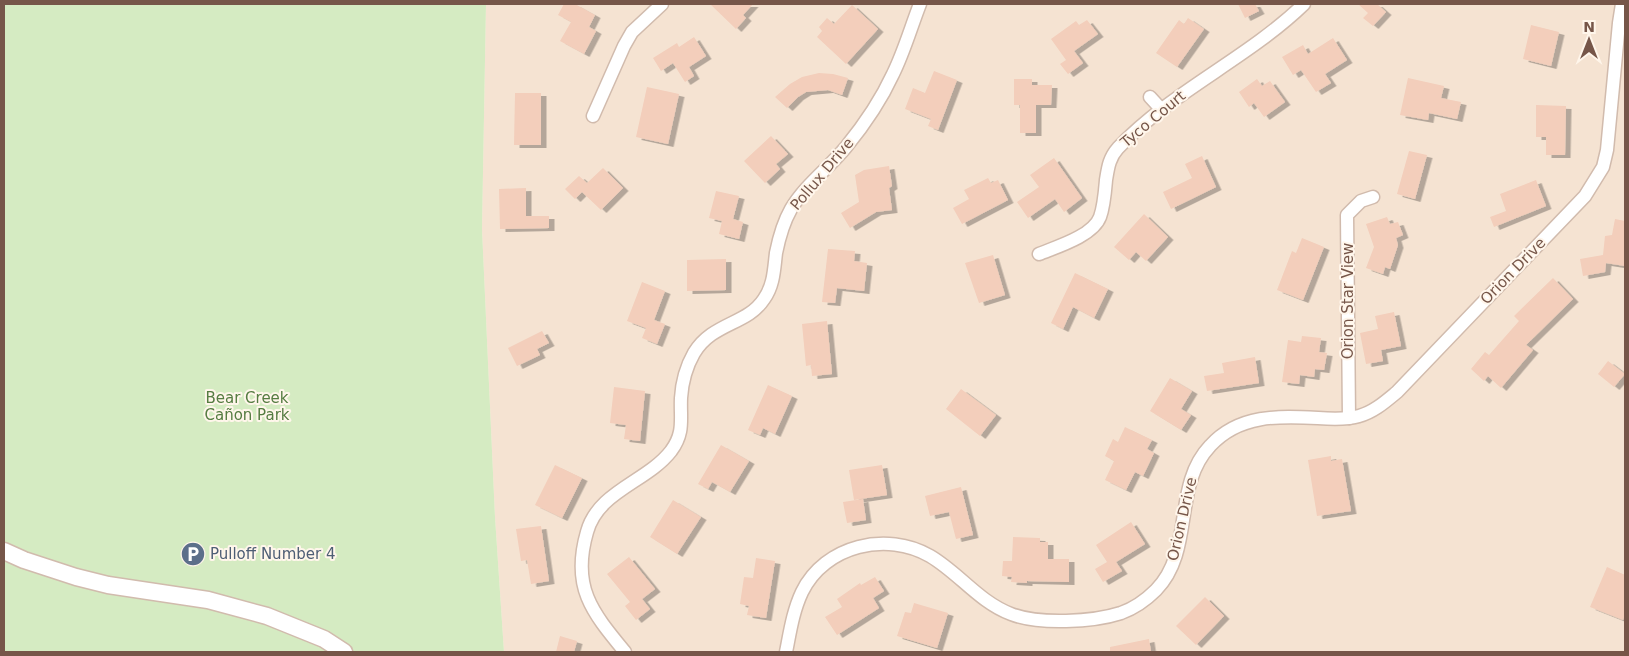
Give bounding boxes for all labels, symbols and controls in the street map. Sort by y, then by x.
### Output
north arrow [1564,15,1614,65]
text: N [1583,19,1595,35]
street label: Tyco Court [1116,87,1189,152]
street label: Pollux Drive [786,134,858,214]
street label: Orion Drive [1477,234,1549,308]
street label: Orion Star View [1339,243,1357,359]
park label: Bear Creek Cañon Park [204,389,290,424]
street label: Orion Drive [1164,475,1200,563]
parking icon: Pulloff Number 4 [180,541,206,567]
place label: Pulloff Number 4 [210,545,335,563]

